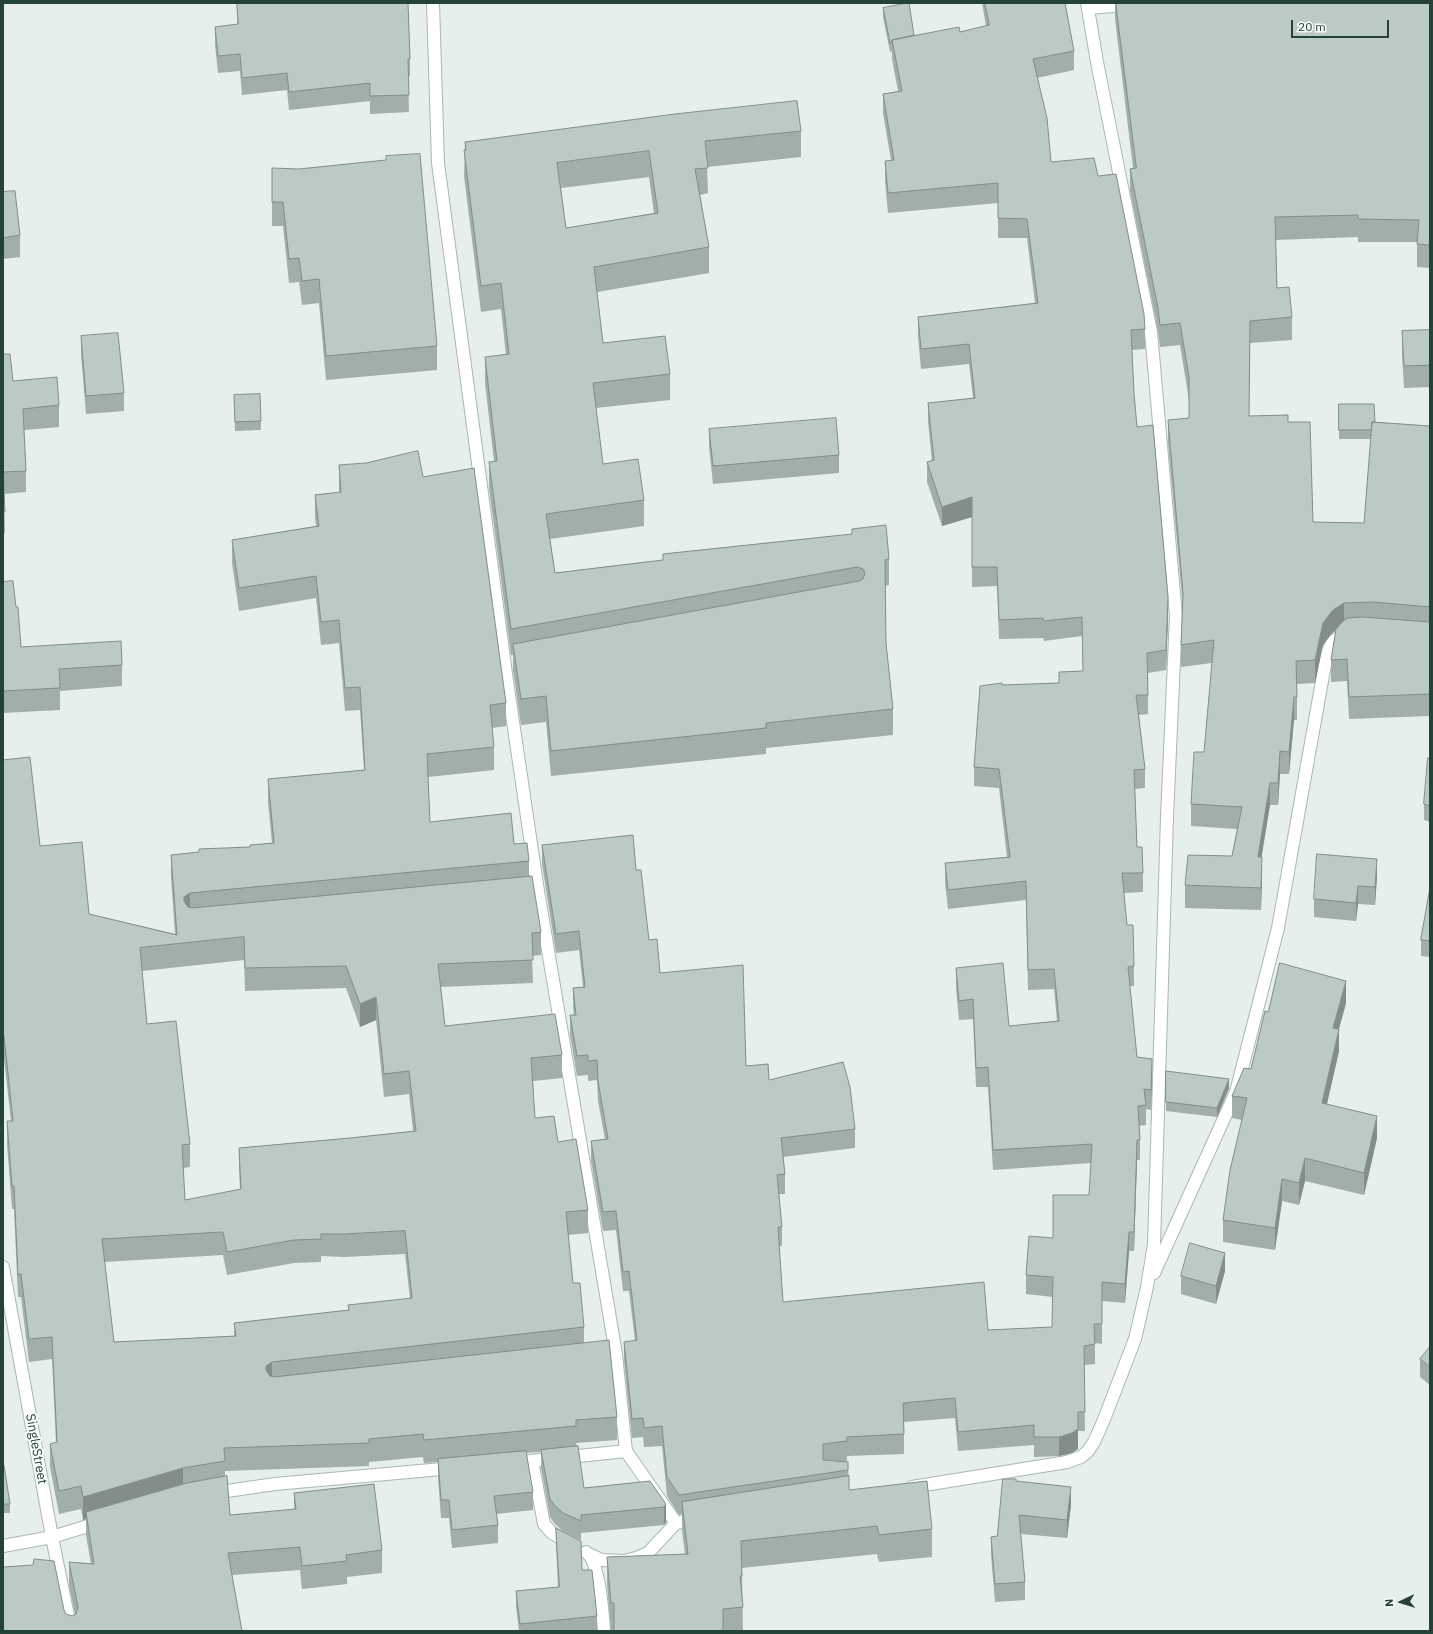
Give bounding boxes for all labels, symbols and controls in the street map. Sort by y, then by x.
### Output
scale bar [1293,12,1391,38]
text: 20 m [1298,19,1326,34]
street label: SingleStreet [22,1413,50,1485]
north arrow [1381,1582,1421,1622]
text: N [1382,1598,1396,1607]

